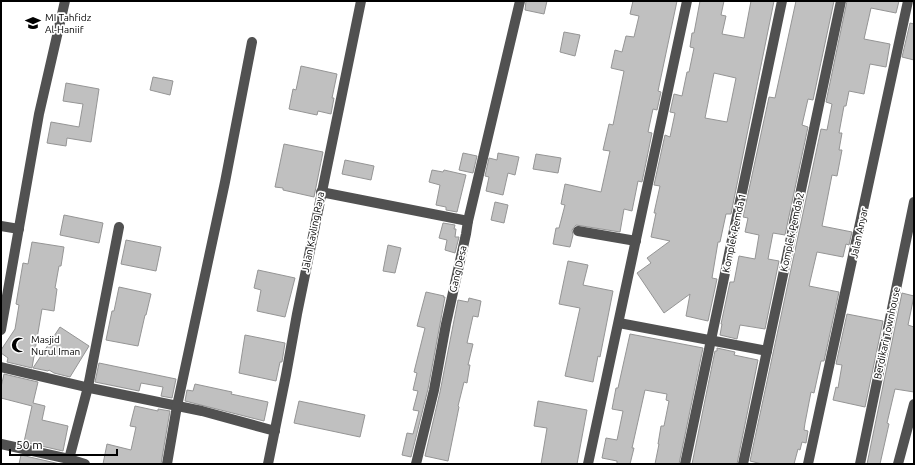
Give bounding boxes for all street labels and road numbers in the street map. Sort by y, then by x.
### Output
street label: Jalan Kavling Raya [300,191,326,273]
street label: Komplek Pemda 2 [778,191,806,273]
street label: Komplek Pemda 1 [720,192,748,274]
street label: Jalan Anyar [848,206,870,259]
street label: Gang Desa [447,245,469,293]
street label: Berdikari Townhouse [872,286,902,380]

